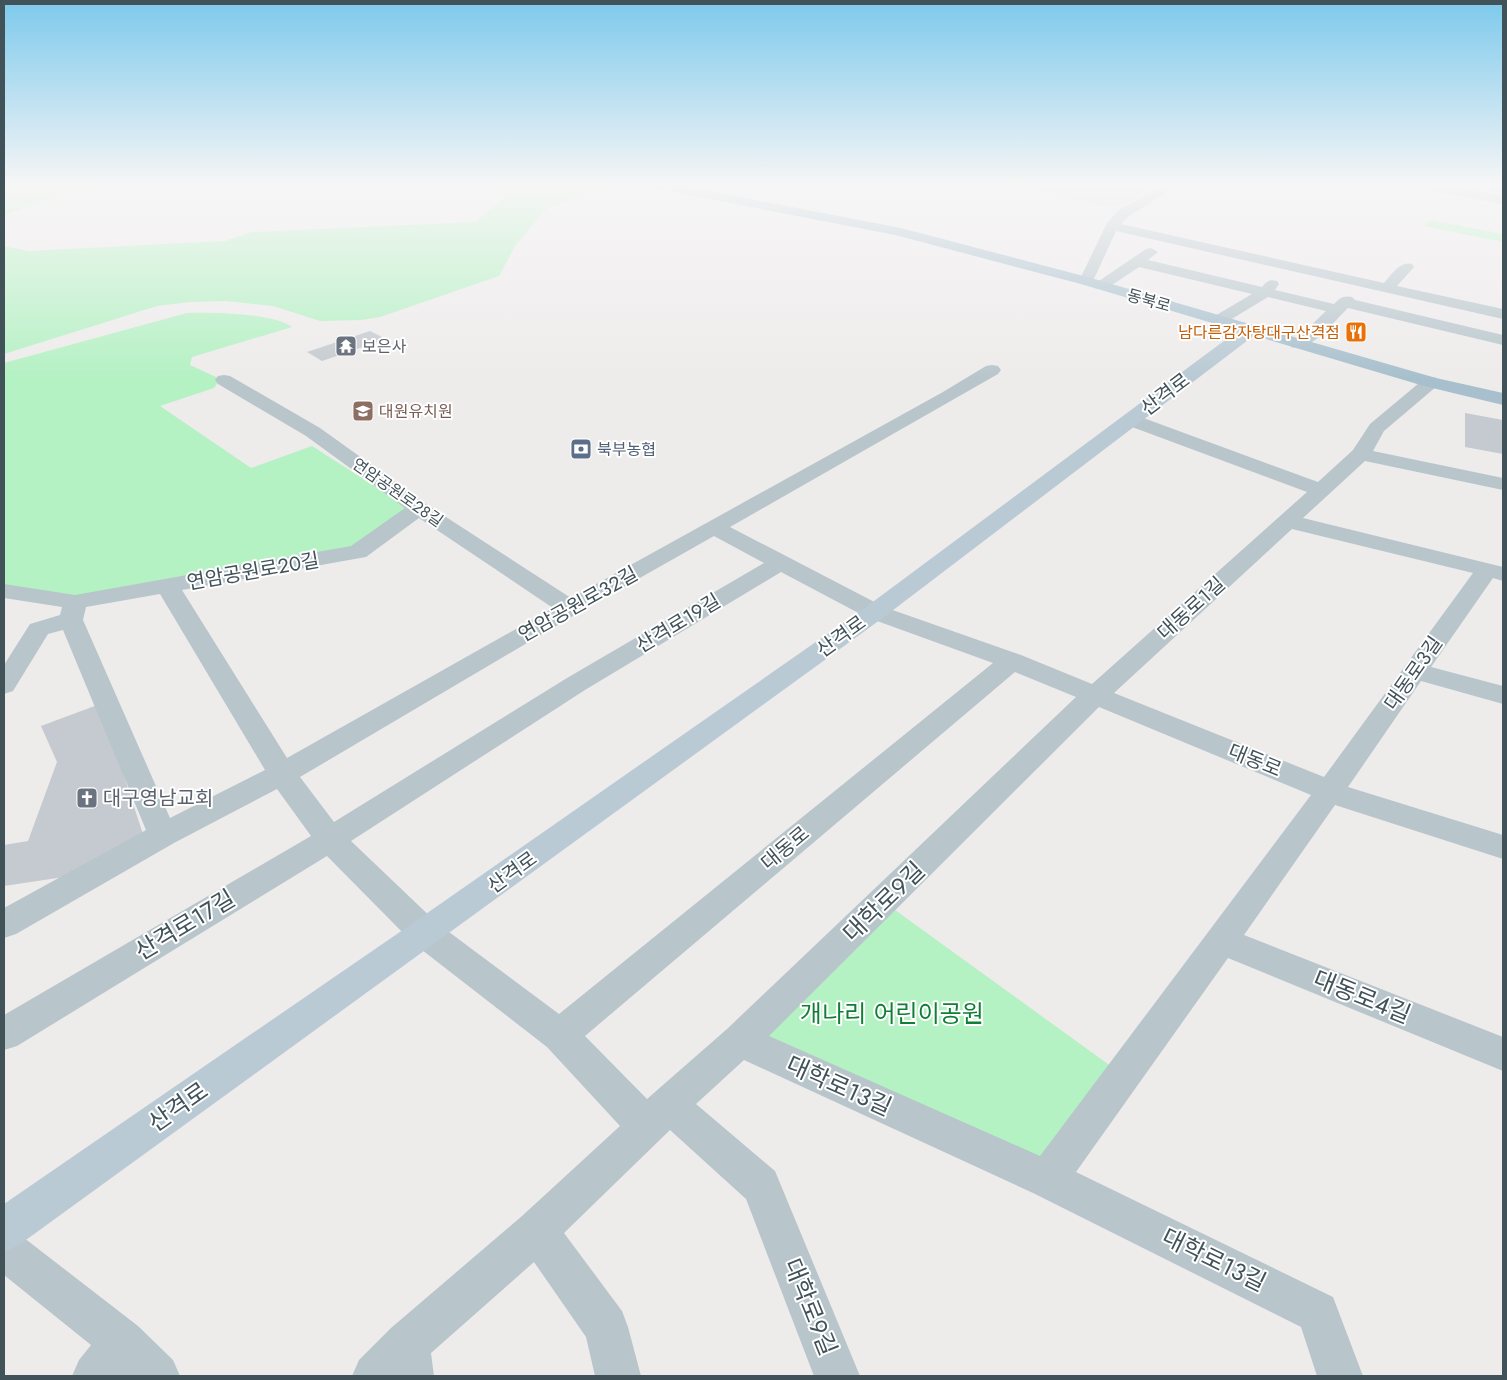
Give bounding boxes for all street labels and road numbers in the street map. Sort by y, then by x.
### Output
street label: 동북로 [1124,283,1174,318]
street label: 산격로 [1135,366,1196,423]
street label: 연암공원로28길 [348,453,448,532]
street label: 연암공원로20길 [185,546,321,597]
street label: 연암공원로32길 [513,560,643,649]
street label: 대동로1길 [1151,570,1232,647]
street label: 산격로19길 [630,587,726,660]
street label: 산격로 [810,608,872,664]
street label: 대동로3길 [1377,630,1450,716]
street label: 대동로 [1224,737,1286,784]
street label: 대동로 [755,820,816,877]
street label: 산격로 [481,844,543,900]
street label: 대학로9길 [835,854,933,950]
street label: 산격로17길 [128,881,242,968]
street label: 대동로4길 [1308,961,1416,1032]
street label: 대학로13길 [781,1047,898,1124]
street label: 산격로 [141,1073,215,1140]
street label: 대학로13길 [1156,1219,1272,1300]
street label: 대학로9길 [775,1253,846,1361]

